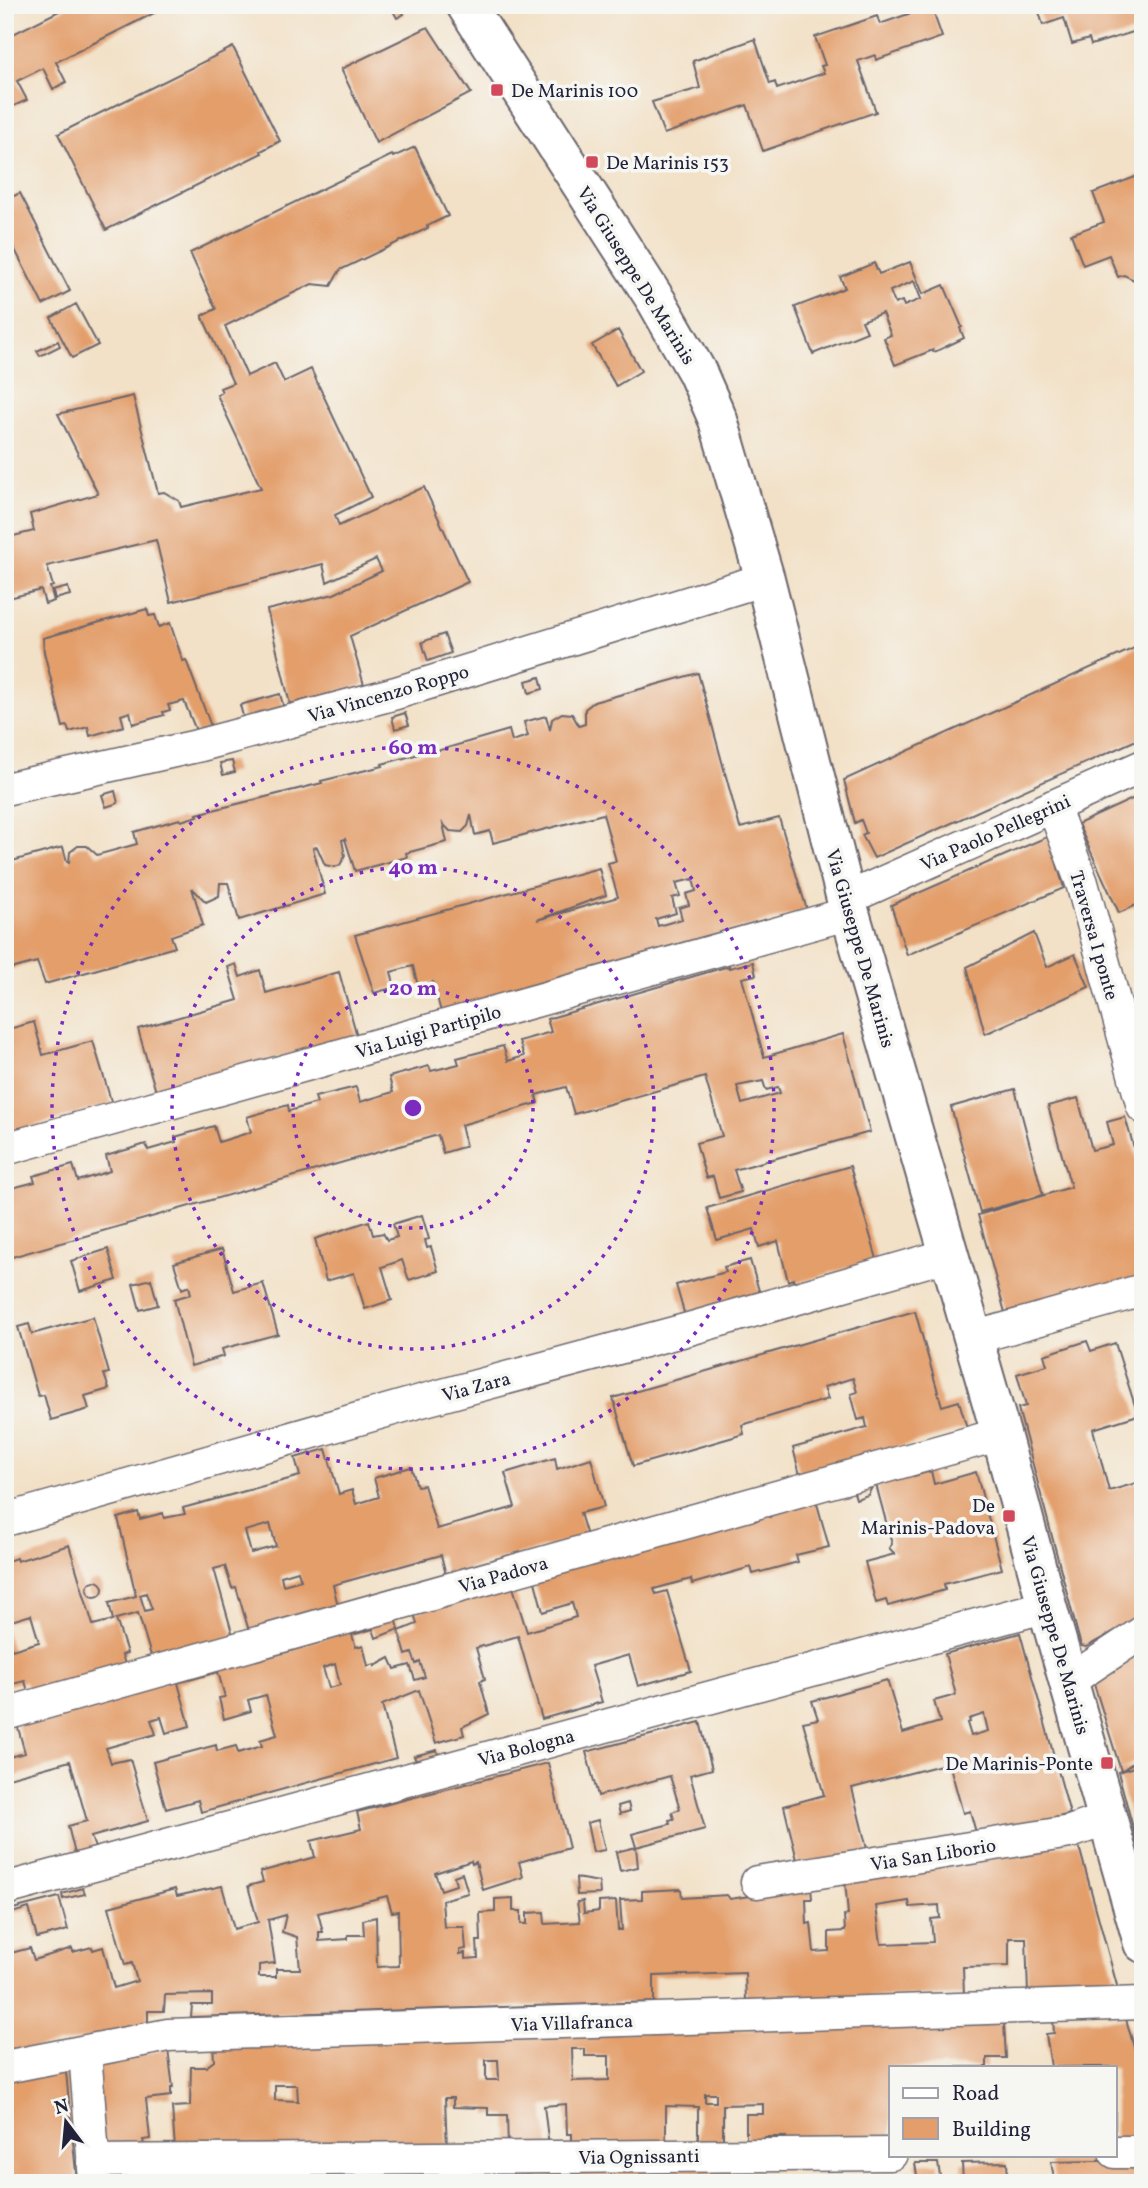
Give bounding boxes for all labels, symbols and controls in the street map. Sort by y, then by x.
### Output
place label: De Marinis 100 [511,79,638,105]
marker: De Marinis 100 [489,82,505,98]
place label: De Marinis 153 [606,151,729,177]
marker: De Marinis 153 [584,154,600,170]
street label: Via Giuseppe De Marinis [570,182,701,370]
street label: Via Vincenzo Roppo [305,659,472,730]
text: 60 m [389,734,437,763]
street label: Via Paolo Pellegrini [917,789,1075,879]
street label: Via Giuseppe De Marinis [818,846,900,1051]
text: 40 m [388,854,438,883]
street label: Traversa I ponte [1062,868,1124,1003]
text: 20 m [389,975,437,1004]
street label: Via Luigi Partipilo [353,1000,505,1066]
centre of rings [401,1096,425,1120]
street label: Via Zara [439,1366,514,1410]
place label: De Marinis-Padova [861,1494,995,1542]
marker: De Marinis-Padova [1001,1508,1017,1524]
street label: Via Giuseppe De Marinis [1013,1533,1095,1738]
street label: Via Padova [456,1551,551,1601]
street label: Via Bologna [475,1724,578,1774]
place label: De Marinis-Ponte [945,1752,1093,1778]
marker: De Marinis-Ponte [1099,1755,1115,1771]
street label: Via San Liborio [869,1833,998,1879]
street label: Via Villafranca [510,2009,634,2039]
legend [889,2066,1116,2156]
text: Road [952,2080,999,2109]
north arrow [32,2086,102,2156]
text: N [52,2093,72,2122]
text: Building [952,2116,1031,2145]
street label: Via Ognissanti [578,2144,700,2172]

